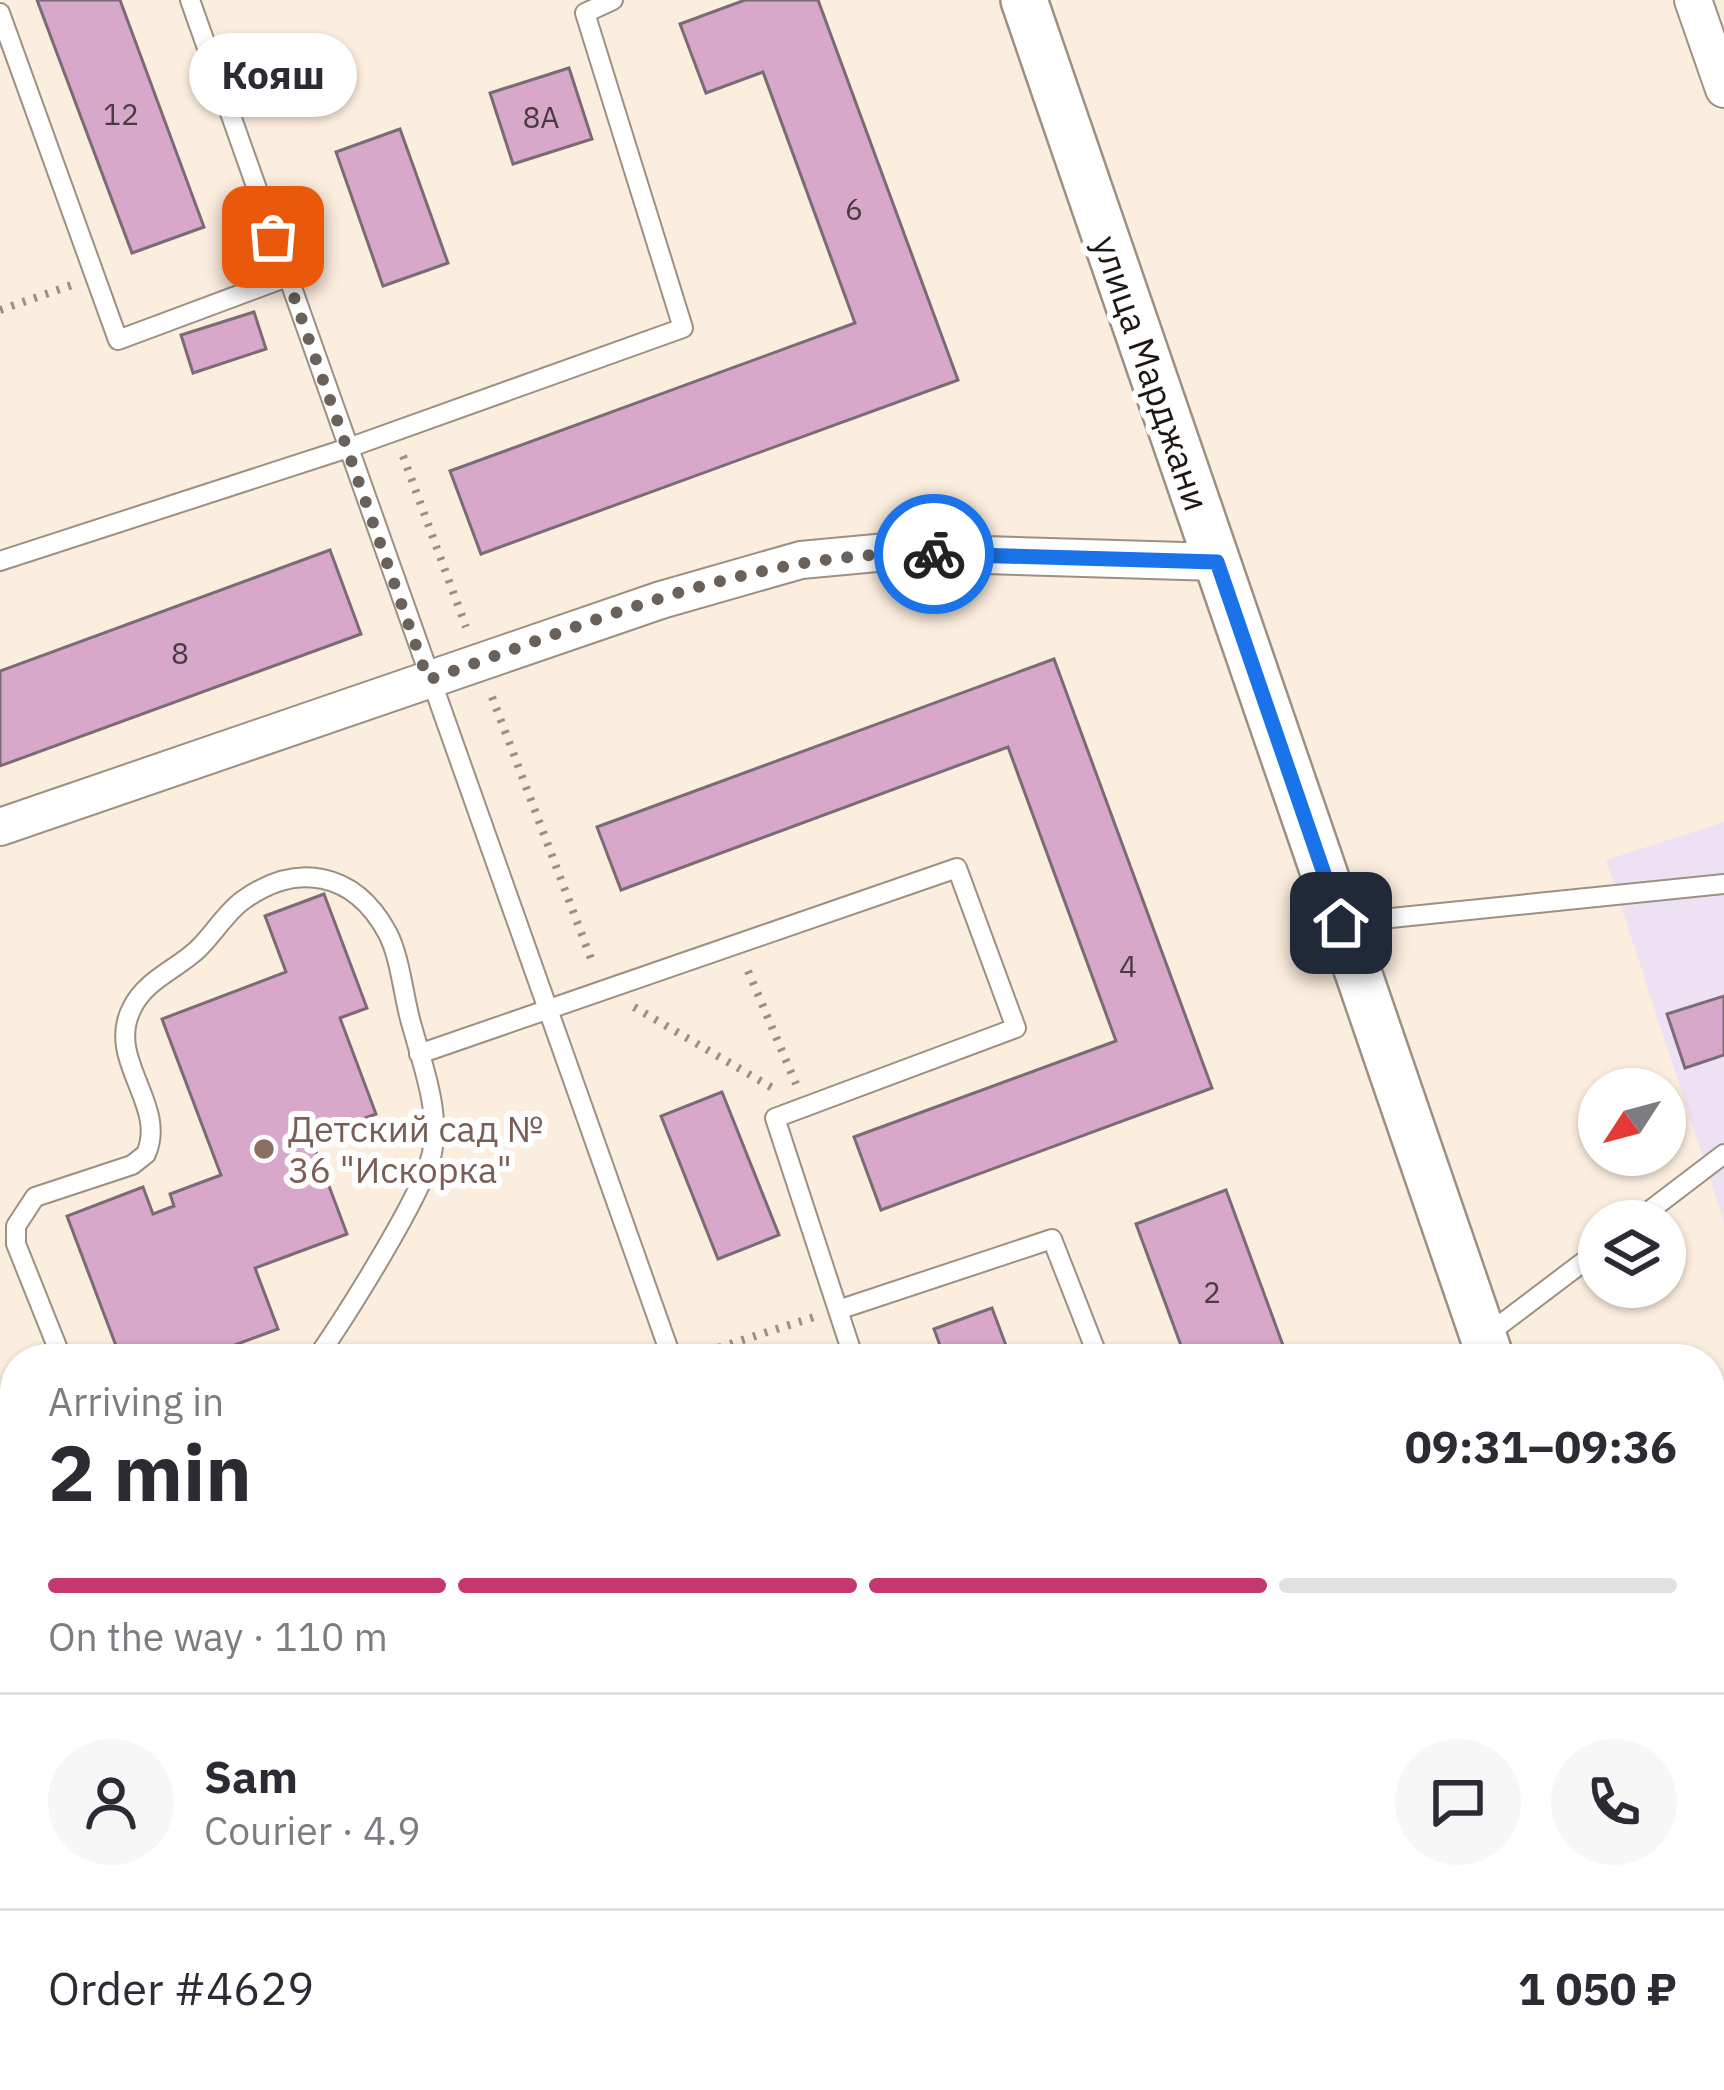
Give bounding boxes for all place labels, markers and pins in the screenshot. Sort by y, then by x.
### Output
callout: Кояш [189,33,357,117]
pin [222,186,324,288]
pin [1290,872,1392,974]
place label: Детский сад № 36 "Искорка" [288,1105,544,1193]
marker: Детский сад № 36 "Искорка" [251,1136,277,1162]

